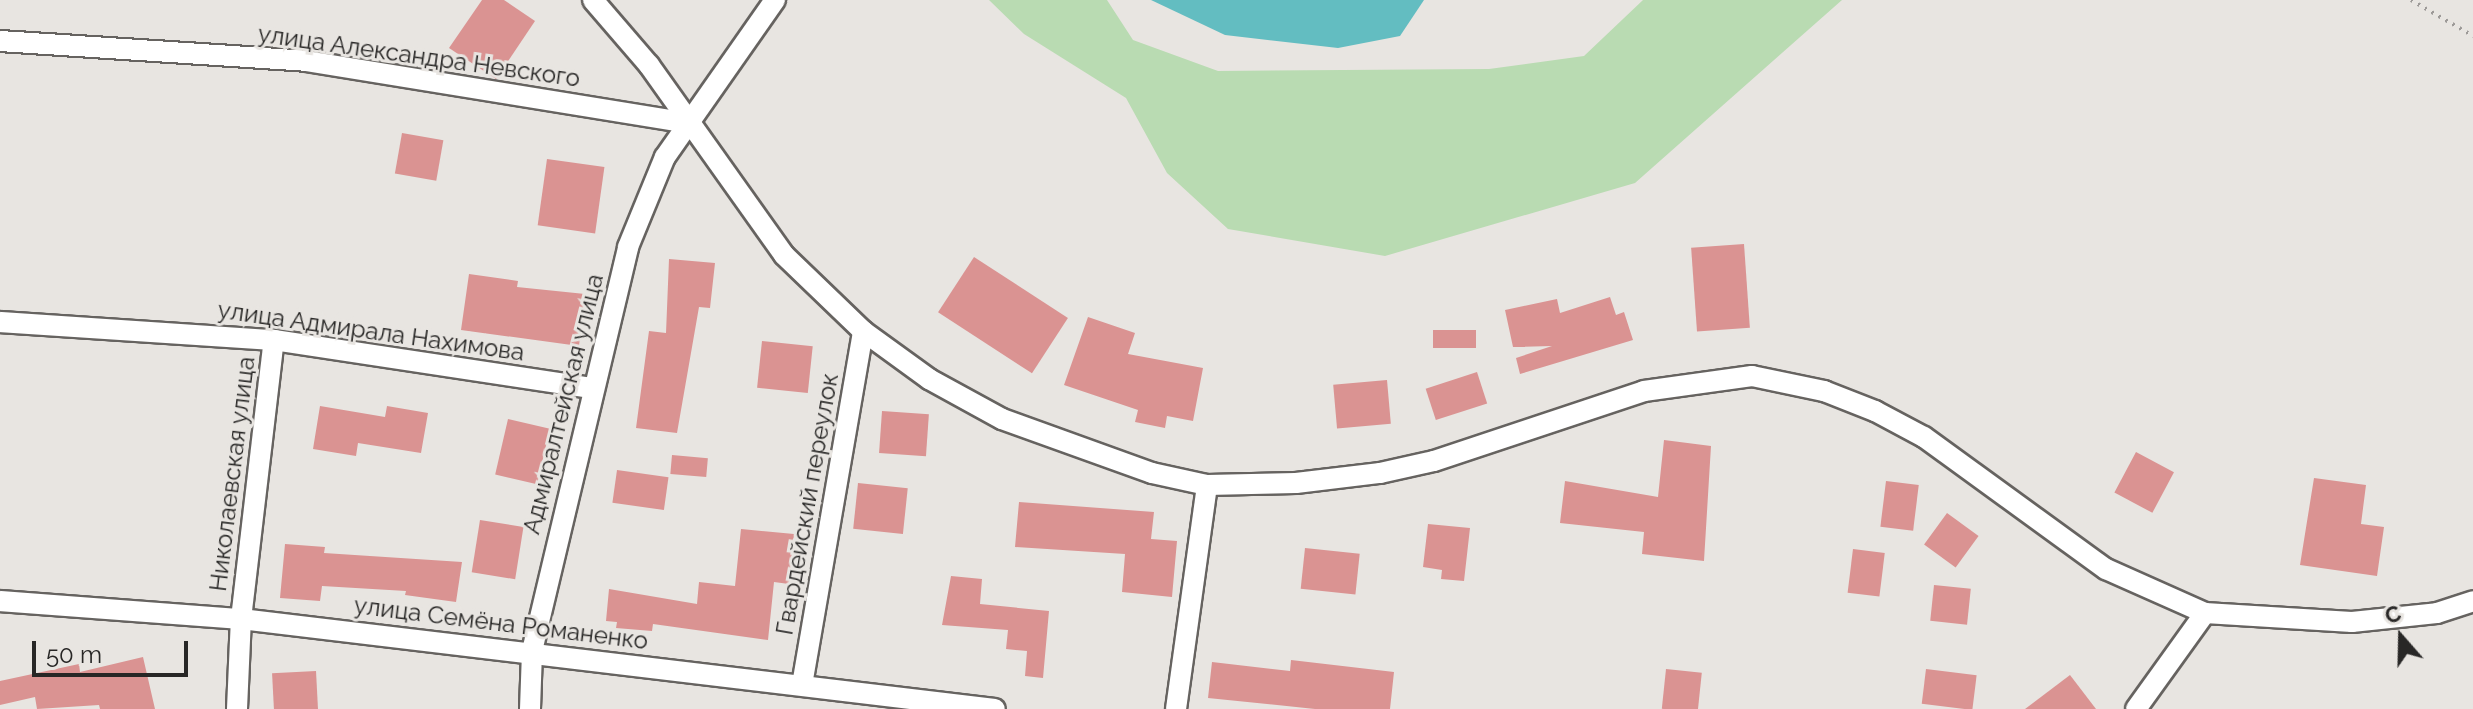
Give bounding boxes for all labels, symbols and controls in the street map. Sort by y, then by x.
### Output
street label: улица Александра Невского [256,19,582,93]
street label: Адмиралтейская улица [517,271,609,537]
street label: улица Адмирала Нахимова [215,295,527,367]
street label: Николаевская улица [203,355,261,593]
street label: Гвардейский переулок [770,371,844,637]
street label: улица Семёна Романенко [352,591,650,655]
north arrow [2361,597,2441,677]
text: С [2381,600,2404,629]
scale bar [36,625,192,675]
text: 50 m [46,640,102,669]

